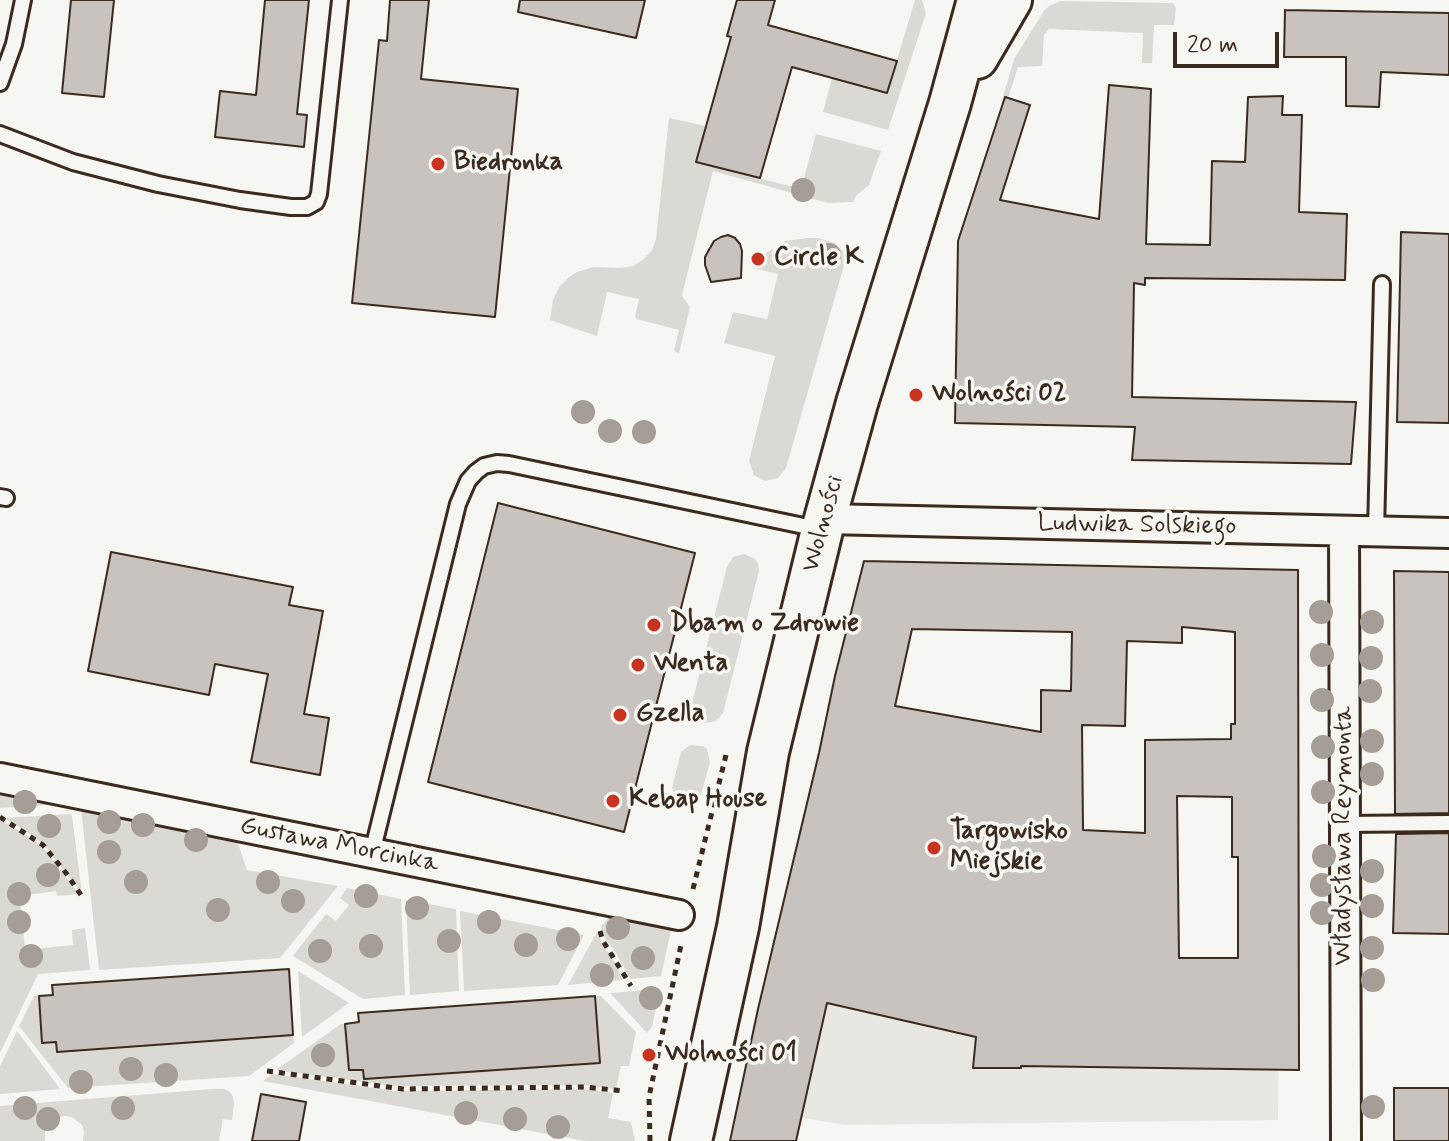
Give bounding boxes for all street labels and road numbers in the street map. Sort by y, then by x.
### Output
street label: Wolności [796,472,852,576]
street label: Ludwika Solskiego [1037,509,1237,543]
street label: Władysława Reymonta [1329,706,1361,966]
street label: Gustawa Morcinka [237,811,441,881]

